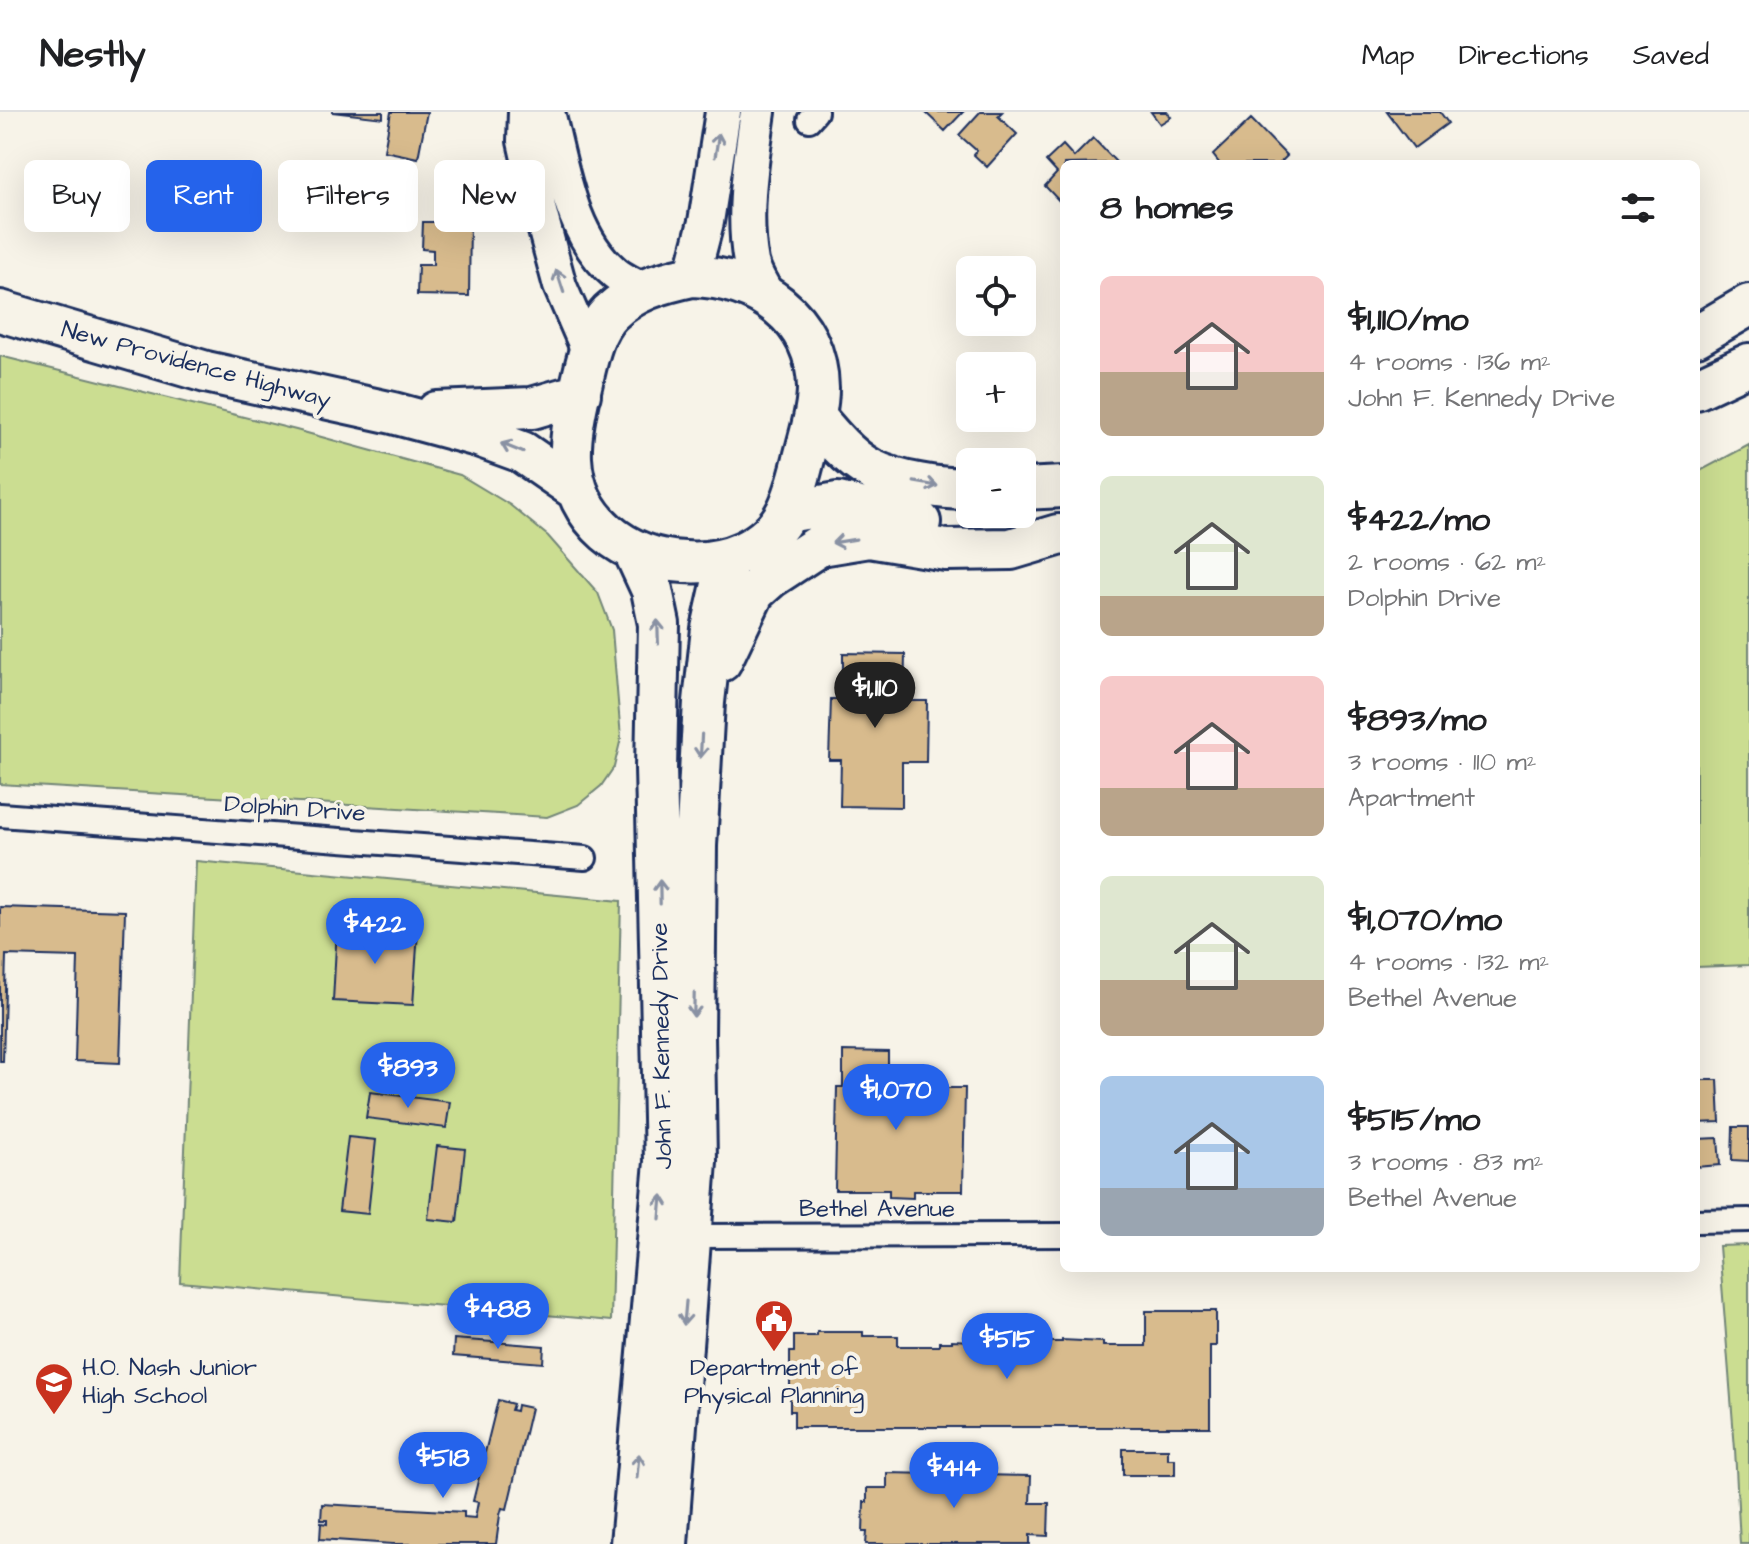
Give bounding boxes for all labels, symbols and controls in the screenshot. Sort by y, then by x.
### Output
text: Nestly [40,29,146,81]
text: Map [1362,36,1415,75]
text: Directions [1459,36,1589,75]
text: Saved [1633,36,1709,75]
one-way arrow [711,132,726,158]
chip: Buy [24,160,130,232]
chip: Rent [146,160,262,232]
chip: Filters [278,160,418,232]
chip: New [434,160,545,232]
text: 8 homes [1100,184,1234,232]
icon: filters [1616,186,1660,230]
map controls [956,256,1036,528]
button: locate [956,256,1036,336]
one-way arrow [551,269,566,294]
text: $1,110/mo [1348,296,1469,344]
icon: home [1164,308,1260,404]
street label: New Providence Highway [57,313,334,418]
text: 4 rooms · 136 m² [1348,344,1551,380]
button: + [956,352,1036,432]
text: John F. Kennedy Drive [1348,380,1615,416]
one-way arrow [500,440,525,455]
button: − [956,448,1036,528]
one-way arrow [912,478,938,493]
text: $422/mo [1348,496,1490,544]
icon: home [1164,508,1260,604]
one-way arrow [831,535,857,550]
text: 2 rooms · 62 m² [1348,544,1546,580]
text: Dolphin Drive [1348,580,1501,616]
one-way arrow [651,619,666,646]
pin: $1,110 [810,662,940,730]
text: $1,110 [852,670,898,706]
text: $893/mo [1348,696,1487,744]
icon: home [1164,708,1260,804]
one-way arrow [693,732,708,759]
text: 3 rooms · 110 m² [1348,744,1536,780]
text: Apartment [1348,780,1475,816]
street label: Dolphin Drive [223,787,367,831]
one-way arrow [652,879,668,906]
text: $1,070/mo [1348,896,1502,944]
pin: $422 [328,898,422,966]
text: $422 [344,906,406,942]
icon: home [1164,908,1260,1004]
street label: John F. Kennedy Drive [643,922,682,1170]
text: 4 rooms · 132 m² [1348,944,1549,980]
text: Bethel Avenue [1348,980,1517,1016]
one-way arrow [686,991,702,1018]
pin: $893 [361,1042,455,1110]
text: $893 [378,1050,438,1086]
pin: $1,070 [831,1064,961,1132]
text: $1,070 [860,1072,932,1108]
text: $515/mo [1348,1096,1480,1144]
icon: home [1164,1108,1260,1204]
text: 3 rooms · 83 m² [1348,1144,1543,1180]
text: Bethel Avenue [1348,1180,1517,1216]
street label: Bethel Avenue [799,1192,955,1226]
one-way arrow [654,1194,669,1221]
pin: $488 [451,1283,545,1351]
text: $488 [465,1291,531,1327]
public building icon: Department of Physical Planning [753,1298,795,1353]
one-way arrow [677,1299,692,1326]
pin: $515 [960,1313,1054,1381]
text: $515 [980,1321,1034,1357]
place label: H.O. Nash Junior High School [82,1351,257,1414]
place label: Department of Physical Planning [684,1351,864,1414]
school or university icon: H.O. Nash Junior High School [33,1361,75,1416]
pin: $518 [396,1432,490,1500]
text: $518 [416,1440,470,1476]
pin: $414 [907,1442,1001,1510]
text: $414 [927,1450,981,1486]
one-way arrow [630,1453,645,1480]

